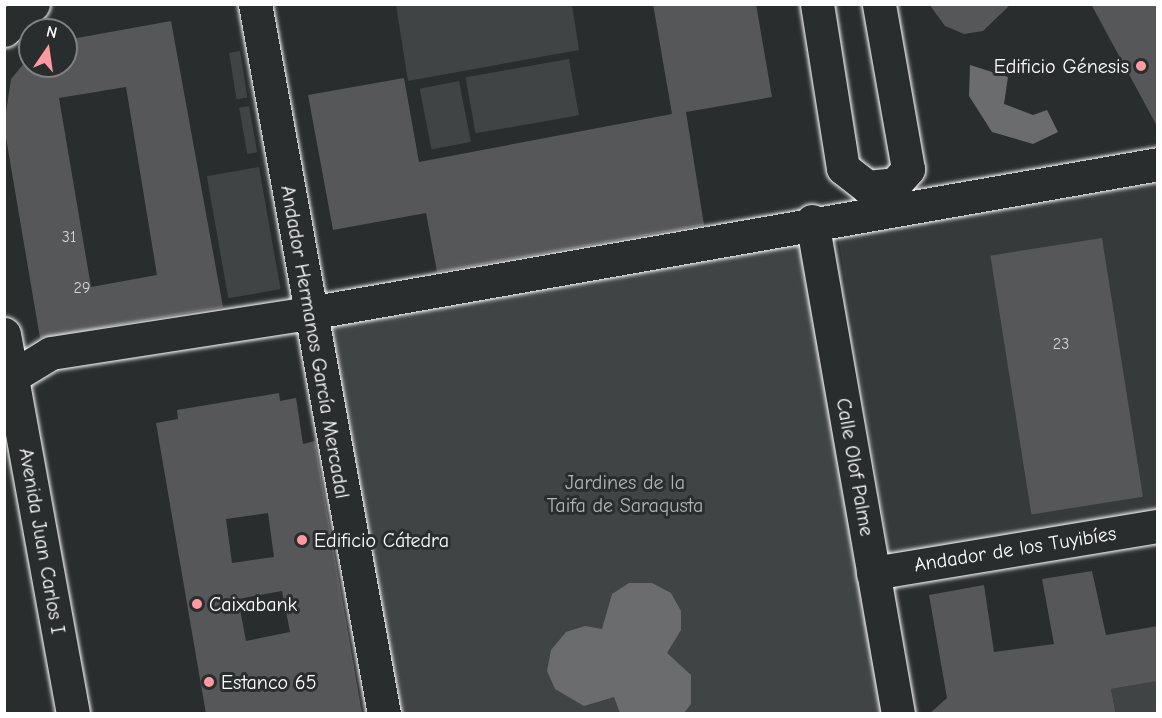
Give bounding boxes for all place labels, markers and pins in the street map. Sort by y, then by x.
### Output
place label: Edificio Génesis [994,54,1129,78]
marker: Edificio Génesis [1134,59,1148,73]
place label: Edificio Cátedra [314,528,449,552]
marker: Edificio Cátedra [295,533,309,547]
place label: Caixabank [209,592,297,616]
marker: Caixabank [190,597,204,611]
place label: Estanco 65 [221,670,316,694]
marker: Estanco 65 [202,675,216,689]

